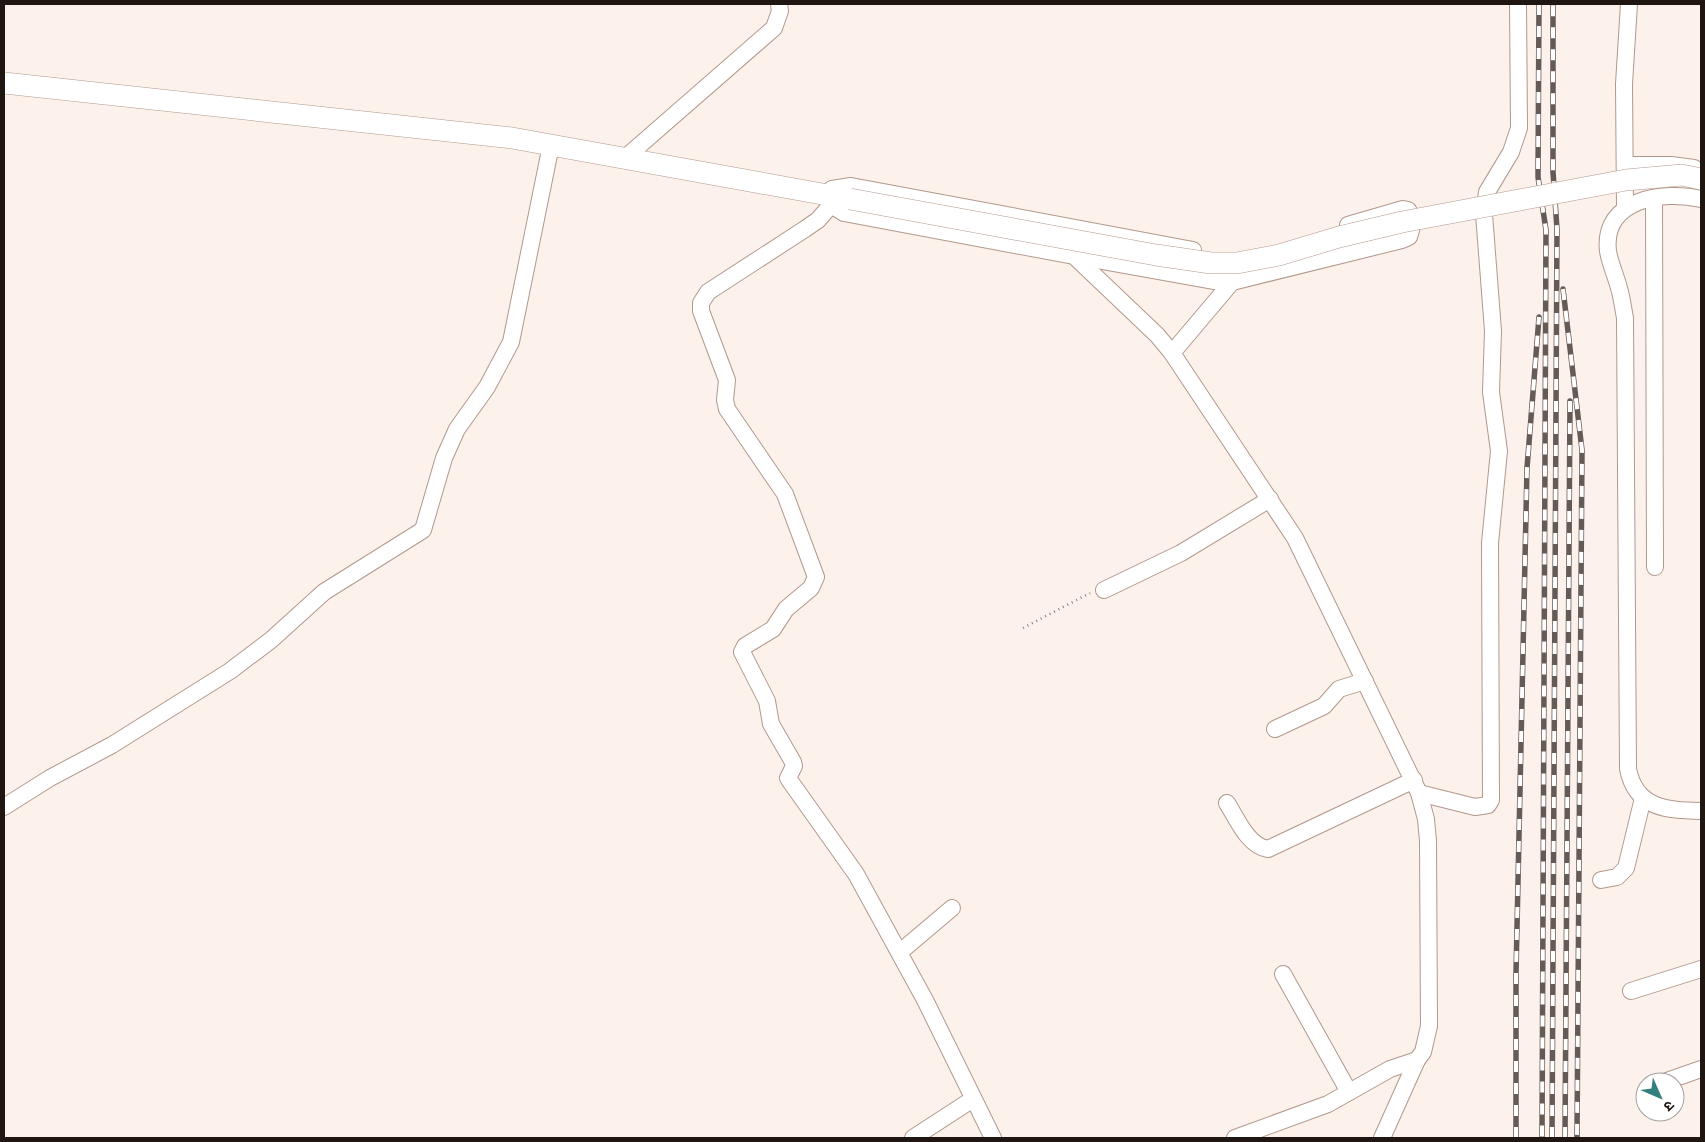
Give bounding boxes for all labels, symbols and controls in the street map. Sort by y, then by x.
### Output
north arrow [1635,1072,1685,1122]
text: उ [1660,1098,1678,1116]

